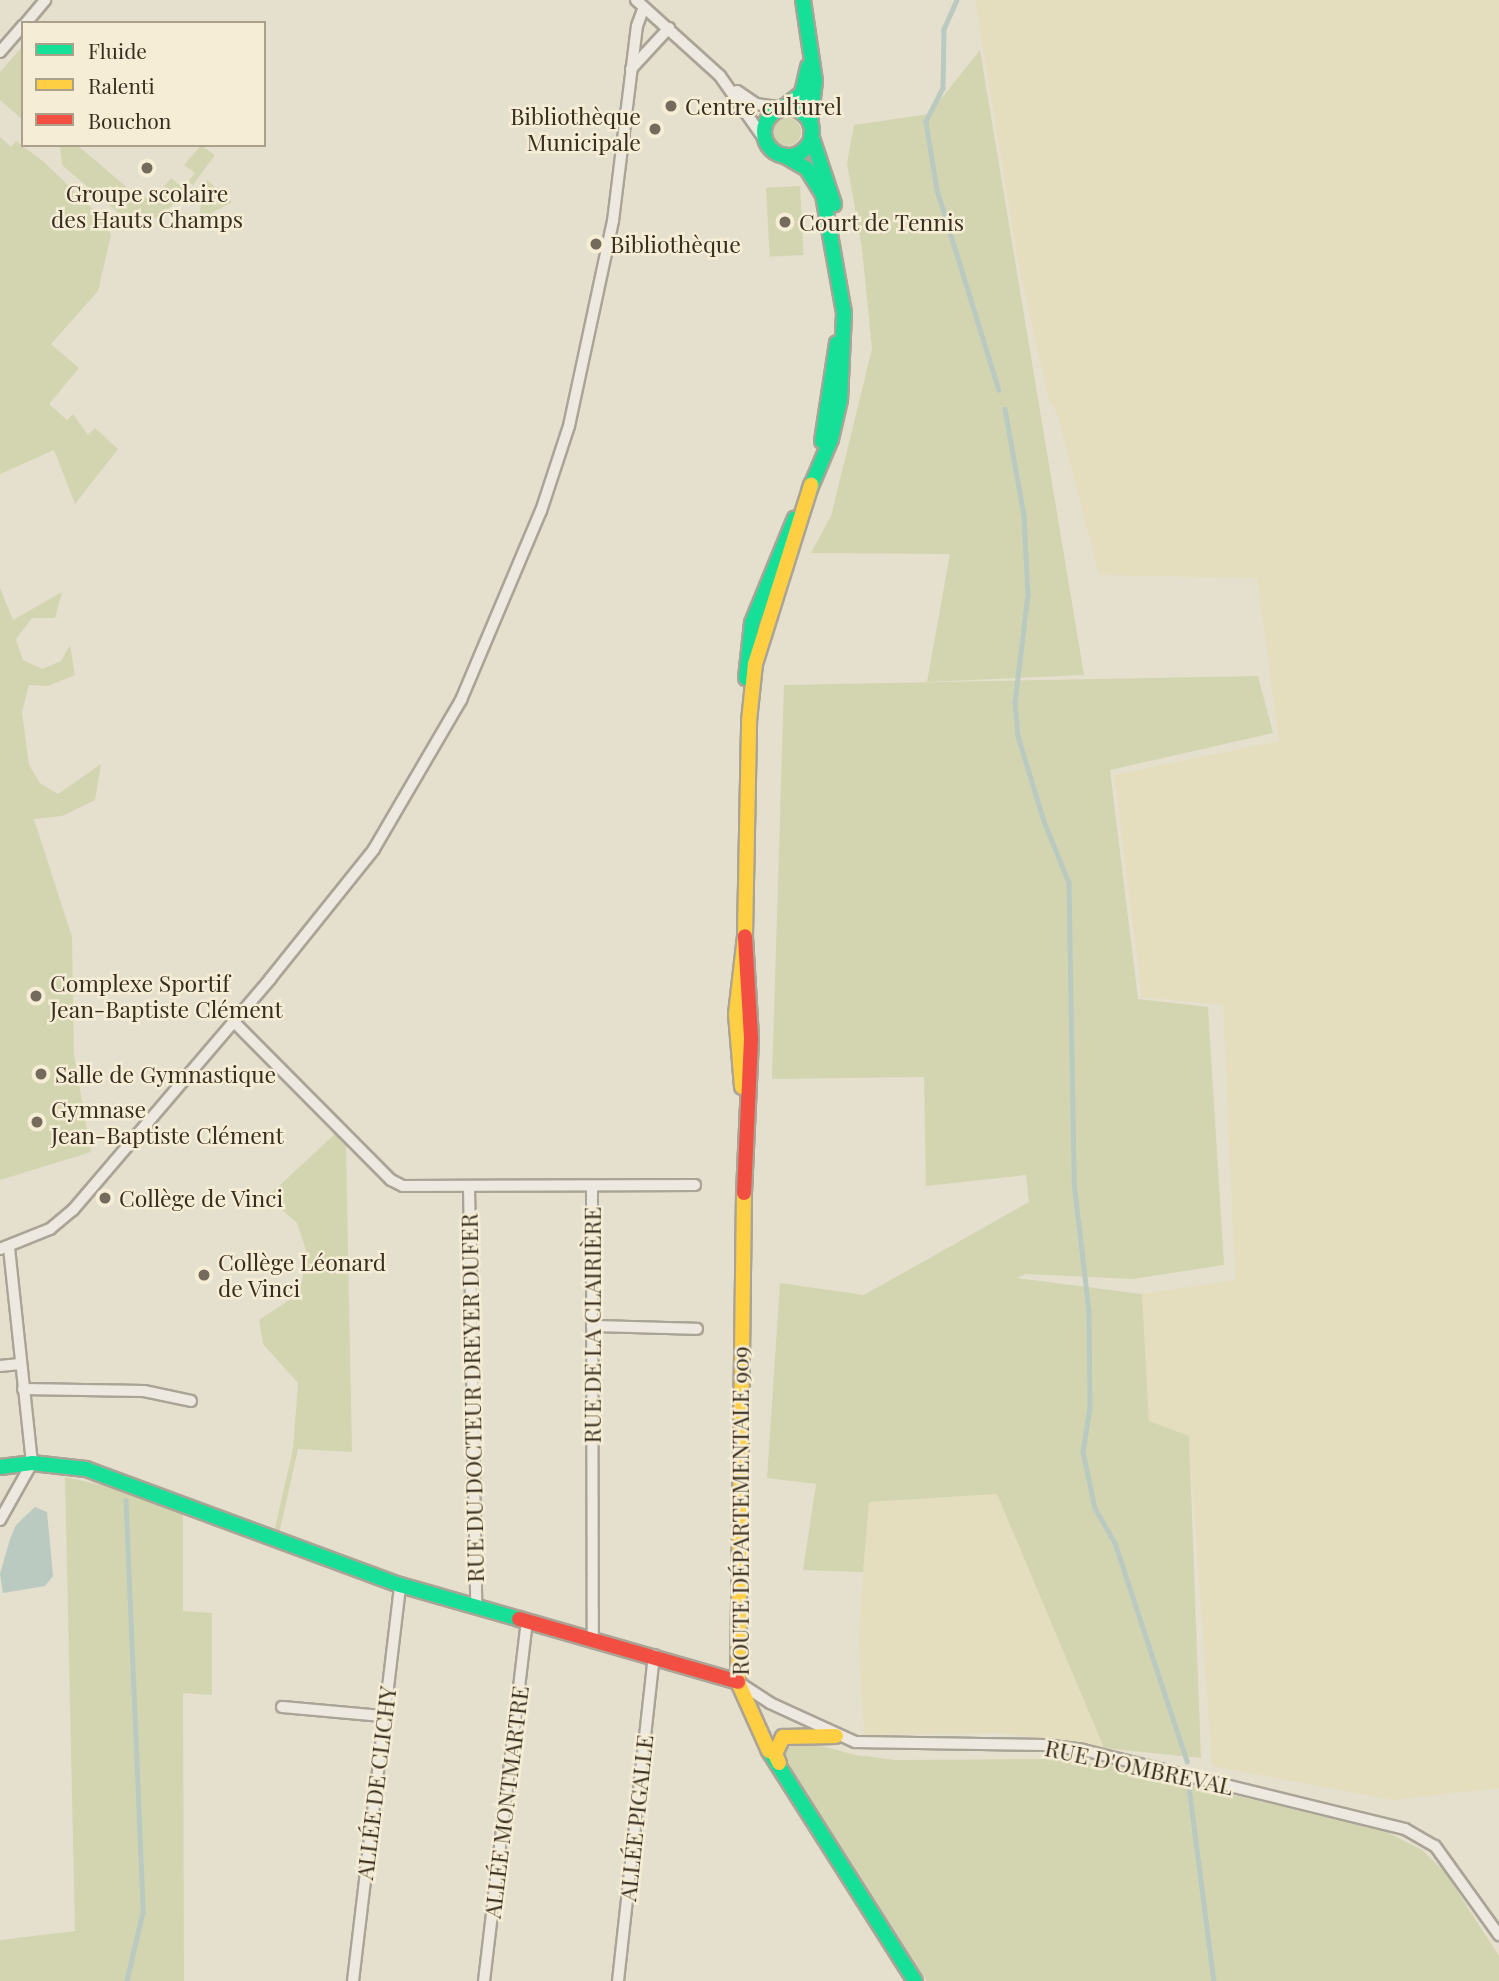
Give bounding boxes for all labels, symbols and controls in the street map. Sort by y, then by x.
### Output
legend [21,21,266,147]
text: Fluide [88,36,147,64]
text: Ralenti [88,71,155,99]
place label: Centre culturel [685,92,842,120]
marker: Centre culturel [663,98,679,114]
place label: Bibliothèque Municipale [510,102,641,156]
text: Bouchon [88,106,171,134]
marker: Bibliothèque Municipale [647,121,663,137]
marker: Groupe scolaire des Hauts Champs [139,160,155,176]
place label: Groupe scolaire des Hauts Champs [51,179,243,233]
place label: Court de Tennis [799,208,965,236]
marker: Court de Tennis [777,214,793,230]
place label: Bibliothèque [610,230,741,258]
marker: Bibliothèque [588,236,604,252]
place label: Complexe Sportif Jean-Baptiste Clément [50,969,283,1023]
marker: Complexe Sportif Jean-Baptiste Clément [28,988,44,1004]
place label: Salle de Gymnastique [55,1060,276,1088]
marker: Salle de Gymnastique [33,1066,49,1082]
place label: Gymnase Jean-Baptiste Clément [51,1095,284,1149]
marker: Gymnase Jean-Baptiste Clément [29,1114,45,1130]
place label: Collège de Vinci [119,1184,284,1212]
marker: Collège de Vinci [97,1190,113,1206]
street label: RUE DE LA CLAIRIÈRE [578,1207,606,1443]
street label: RUE DU DOCTEUR DREYER DUFER [455,1213,489,1583]
place label: Collège Léonard de Vinci [218,1248,386,1302]
marker: Collège Léonard de Vinci [196,1267,212,1283]
street label: ROUTE DÉPARTEMENTALE 909 [726,1346,754,1676]
street label: ALLÉE MONTMARTRE [478,1684,534,1920]
street label: ALLÉE DE CLICHY [350,1685,402,1881]
street label: ALLÉE PIGALLE [614,1733,658,1903]
street label: RUE D'OMBREVAL [1042,1734,1236,1800]

